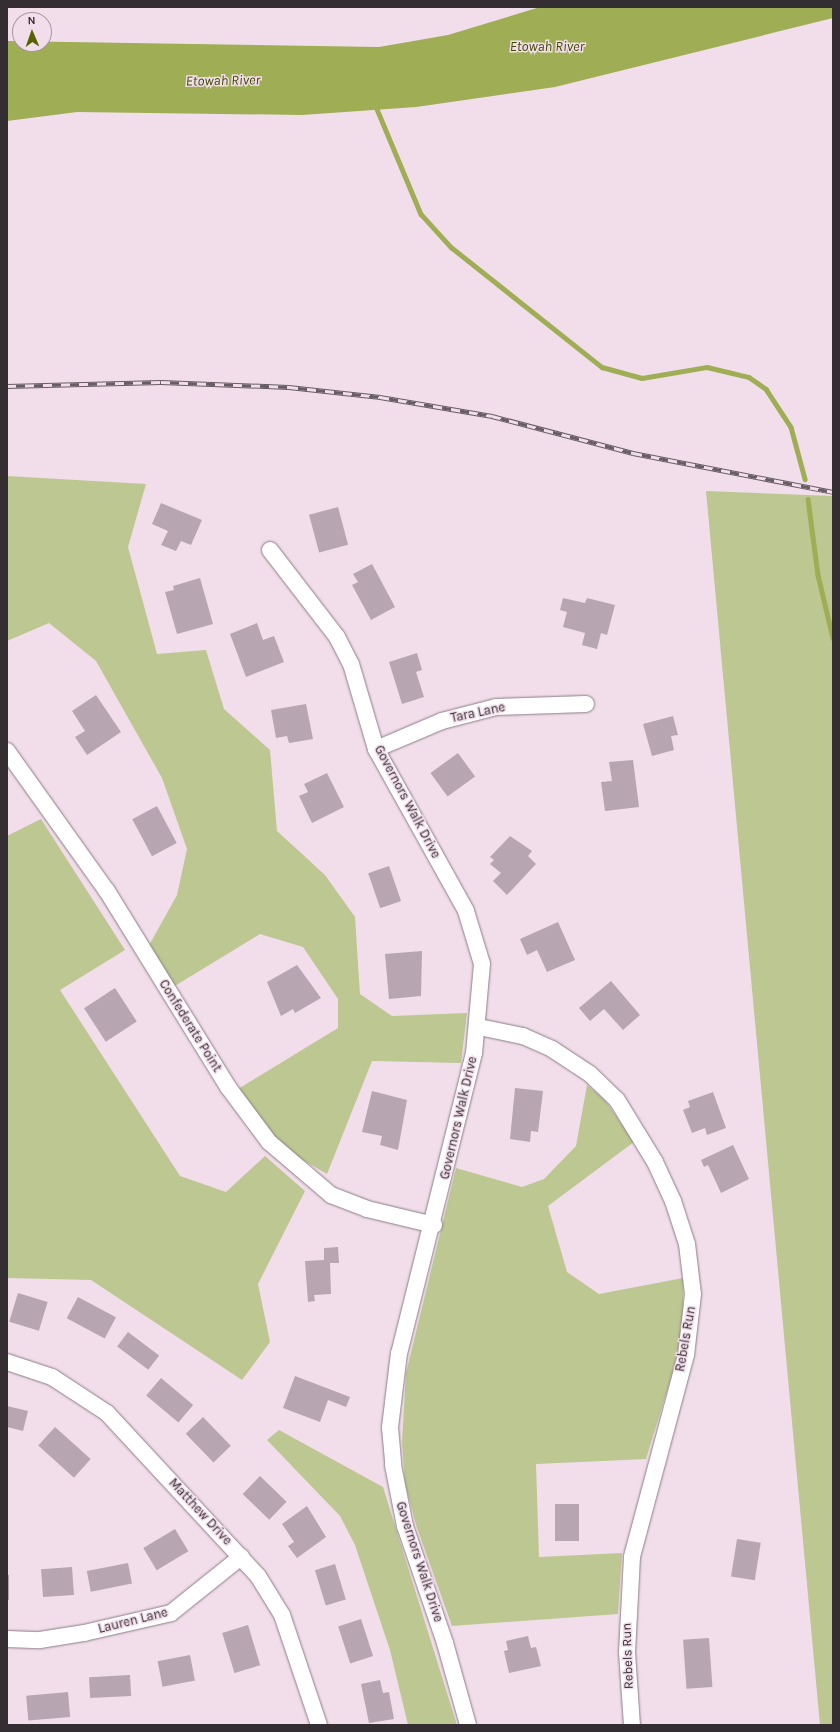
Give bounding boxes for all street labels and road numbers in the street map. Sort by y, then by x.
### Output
street label: Tara Lane [449,700,507,726]
street label: Governors Walk Drive [371,743,443,861]
street label: Confederate Point [155,977,225,1075]
street label: Governors Walk Drive [437,1055,481,1181]
street label: Rebels Run [673,1305,699,1373]
street label: Matthew Drive [165,1475,235,1549]
street label: Governors Walk Drive [392,1500,446,1624]
street label: Lauren Lane [97,1605,169,1637]
street label: Rebels Run [619,1623,637,1689]

